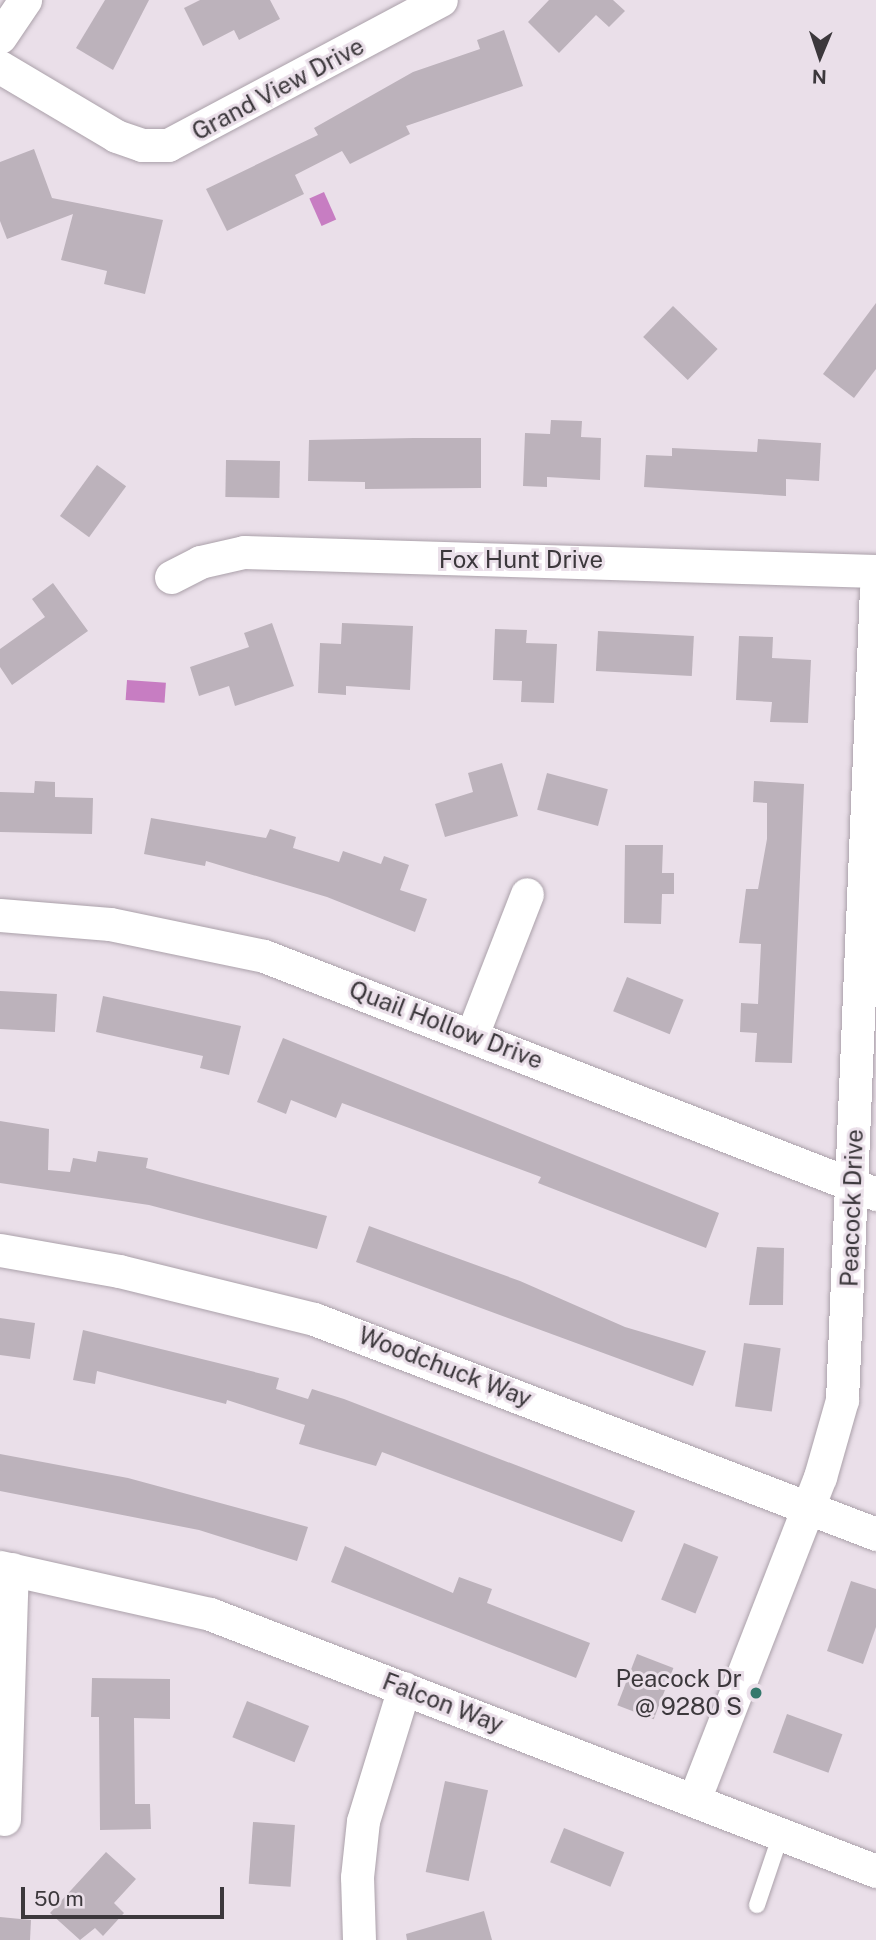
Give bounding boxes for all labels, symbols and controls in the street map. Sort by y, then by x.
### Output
north arrow [785,21,855,91]
street label: Grand View Drive [187,31,369,147]
text: N [811,66,827,88]
street label: Fox Hunt Drive [439,546,603,574]
street label: Quail Hollow Drive [345,975,547,1075]
street label: Peacock Drive [835,1129,869,1287]
street label: Woodchuck Way [354,1321,536,1413]
place label: Peacock Dr @ 9280 S [615,1665,742,1721]
street label: Falcon Way [378,1667,508,1739]
marker: Peacock Dr @ 9280 S [748,1685,764,1701]
scale bar [24,1874,228,1918]
text: 50 m [34,1886,84,1911]

